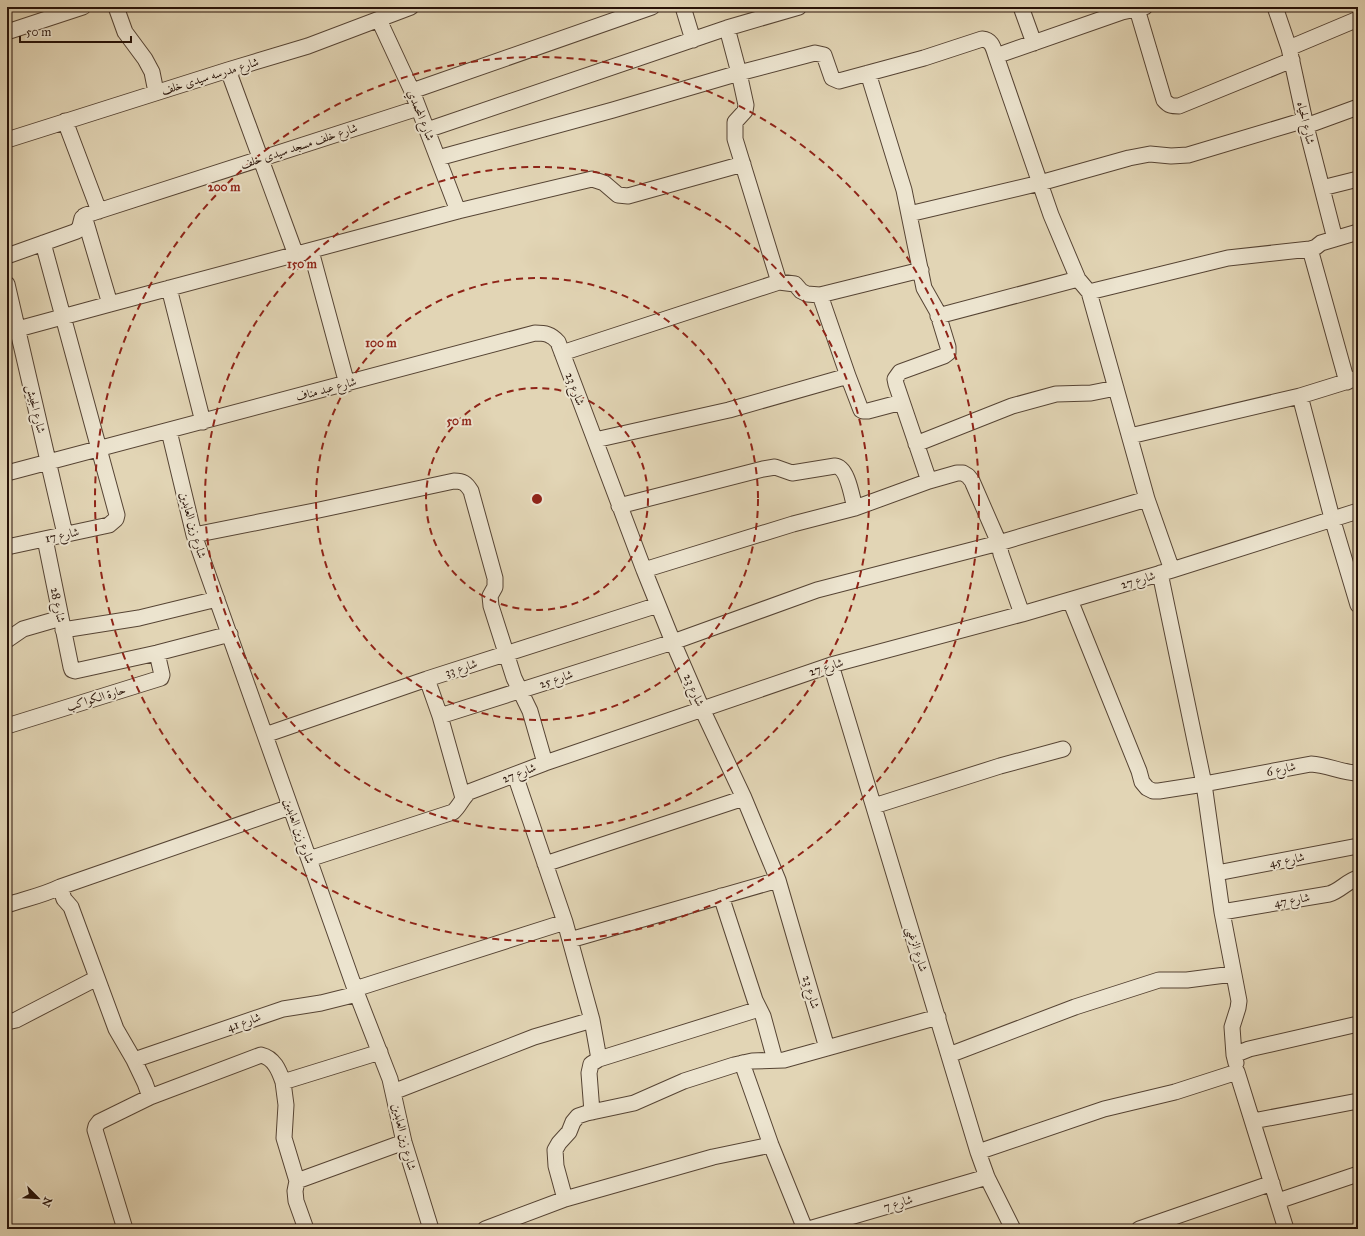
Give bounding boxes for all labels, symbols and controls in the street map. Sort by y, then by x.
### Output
scale bar [20,18,131,44]
text: 50 m [26,25,51,39]
street label: شارع مدرسه سيدى خلف [160,54,262,101]
street label: شارع المحمدي [401,87,438,144]
street label: شارع الحياه [1290,100,1318,147]
street label: شارع خلف مسجد سيدى خلف [239,120,361,175]
text: 200 m [208,180,241,194]
text: 150 m [287,257,318,271]
text: 100 m [365,336,398,350]
street label: شارع 23 [559,371,588,409]
street label: شارع عبد مناف [294,374,359,408]
street label: شارع الجيش [20,383,48,436]
text: 50 m [446,414,473,428]
street label: شارع زين العابدين [173,490,209,561]
centre of rings [530,492,544,506]
street label: شارع 17 [44,525,81,549]
street label: شارع 27 [1119,568,1158,595]
street label: شارع 28 [44,586,68,625]
street label: شارع 27 [807,655,846,683]
street label: شارع 33 [443,656,480,684]
street label: شارع 25 [537,667,576,695]
street label: شارع 23 [677,672,707,710]
street label: حارة الكواكب [65,682,128,715]
street label: شارع 6 [1265,759,1298,783]
street label: شارع 27 [500,760,540,790]
street label: شارع زين العابدين [277,796,317,867]
street label: شارع 45 [1268,850,1307,874]
street label: شارع 47 [1273,890,1312,914]
street label: شارع الزغبى [900,925,931,975]
street label: شارع 23 [796,974,822,1012]
street label: شارع 41 [225,1010,264,1038]
street label: شارع زين العابدين [385,1102,419,1173]
north arrow [18,1178,58,1218]
street label: شارع 7 [882,1192,916,1218]
text: N [39,1195,55,1209]

